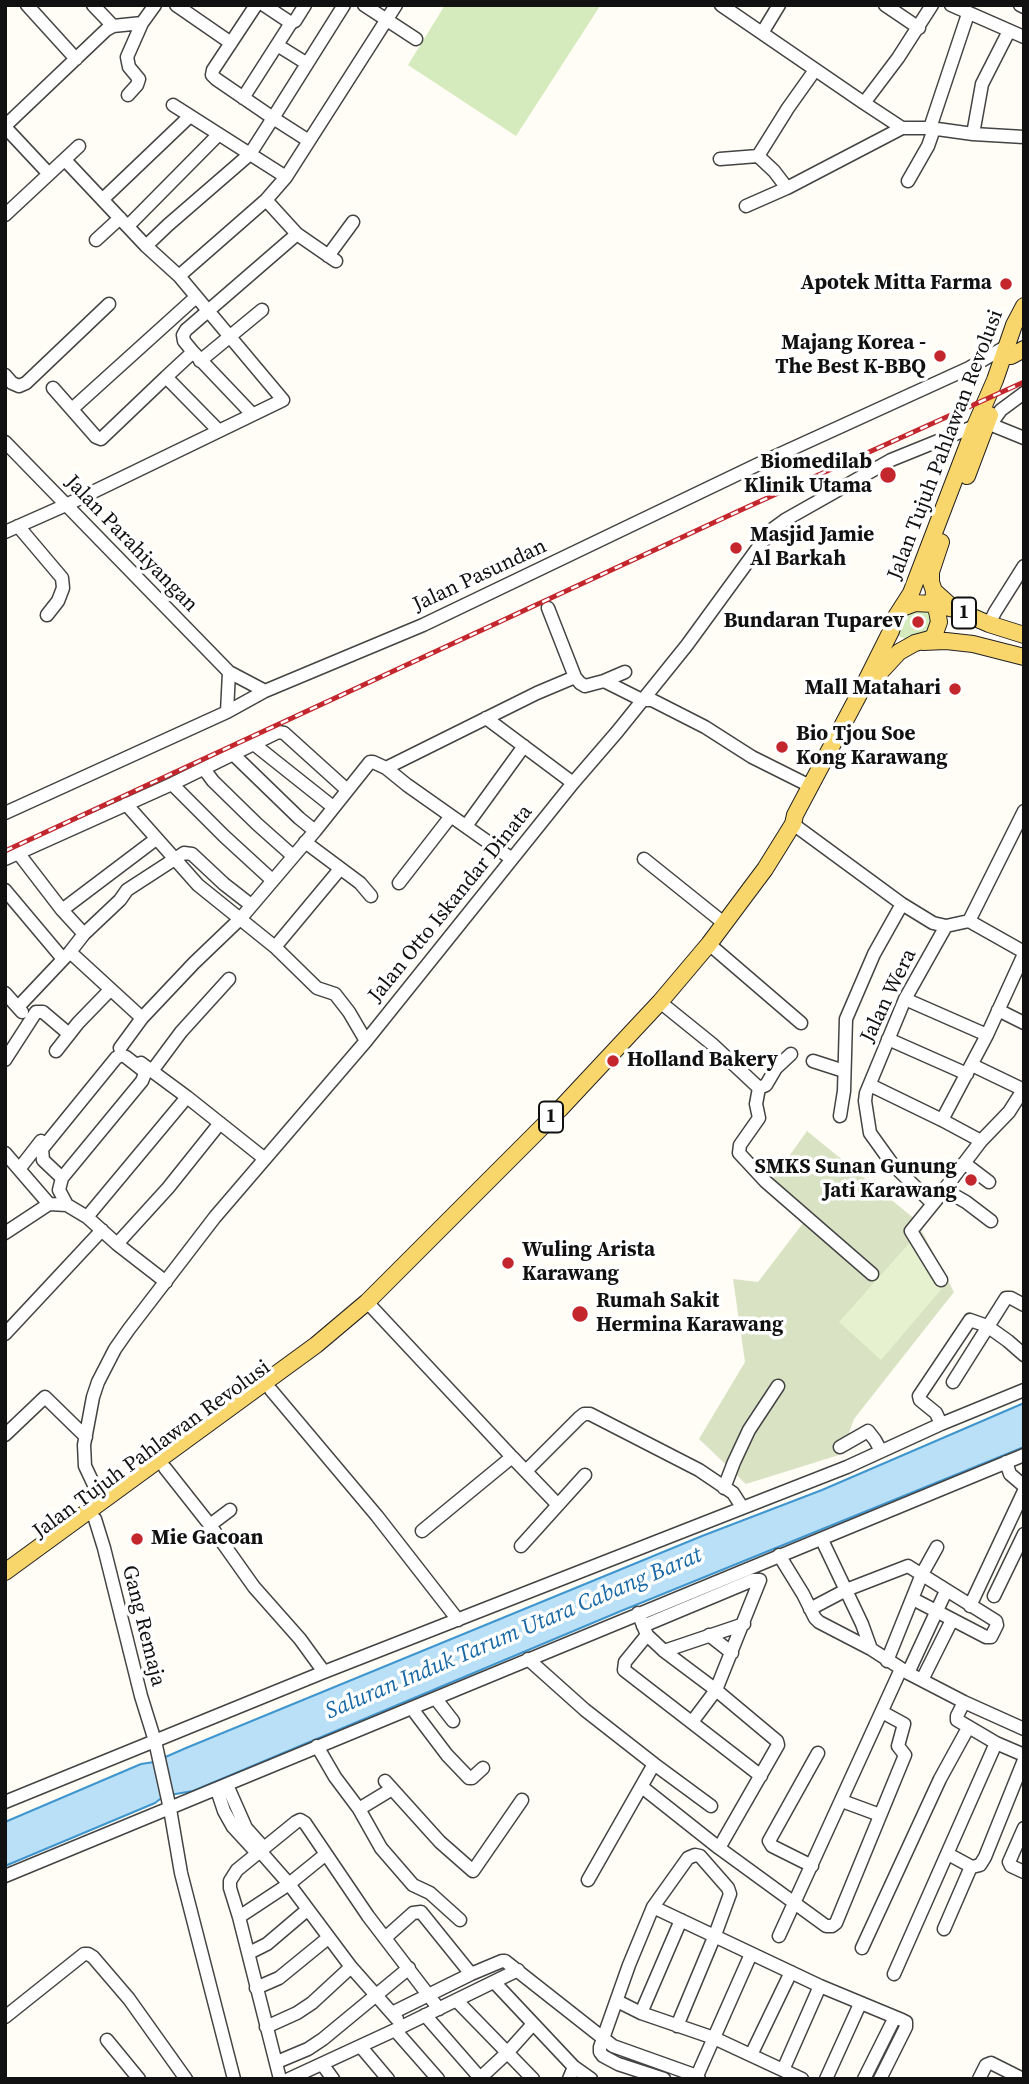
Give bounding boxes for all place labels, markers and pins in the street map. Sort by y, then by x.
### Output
place label: Apotek Mitta Farma [801,271,992,297]
marker: Apotek Mitta Farma [998,276,1014,292]
place label: Majang Korea - The Best K-BBQ [775,331,926,381]
marker: Majang Korea - The Best K-BBQ [932,348,948,364]
place label: Biomedilab Klinik Utama [744,450,872,500]
marker: Biomedilab Klinik Utama [878,465,898,485]
place label: Masjid Jamie Al Barkah [750,523,874,573]
marker: Masjid Jamie Al Barkah [728,540,744,556]
place label: Bundaran Tuparev [724,609,904,635]
marker: Bundaran Tuparev [910,614,926,630]
place label: Mall Matahari [805,676,941,702]
marker: Mall Matahari [947,681,963,697]
place label: Bio Tjou Soe Kong Karawang [796,722,948,772]
marker: Bio Tjou Soe Kong Karawang [774,739,790,755]
place label: Holland Bakery [627,1048,778,1074]
marker: Holland Bakery [605,1053,621,1069]
place label: SMKS Sunan Gunung Jati Karawang [754,1155,957,1205]
marker: SMKS Sunan Gunung Jati Karawang [963,1172,979,1188]
place label: Wuling Arista Karawang [522,1238,655,1288]
marker: Wuling Arista Karawang [500,1255,516,1271]
place label: Rumah Sakit Hermina Karawang [596,1289,783,1339]
marker: Rumah Sakit Hermina Karawang [570,1304,590,1324]
place label: Mie Gacoan [151,1526,263,1552]
marker: Mie Gacoan [129,1531,145,1547]

